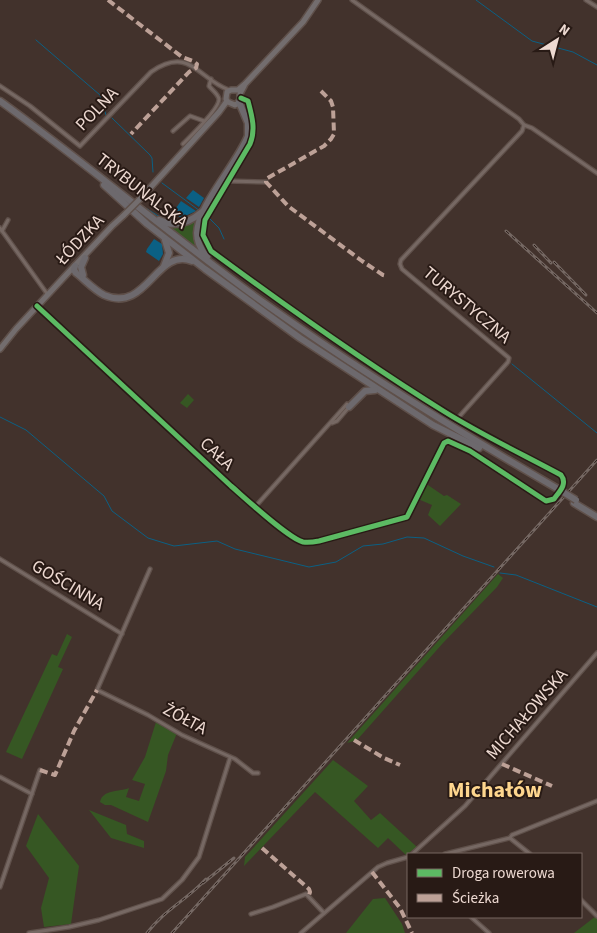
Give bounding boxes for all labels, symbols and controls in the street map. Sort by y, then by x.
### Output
north arrow [532,15,582,65]
text: N [554,19,574,41]
street label: POLNA [70,81,124,136]
street label: TRYBUNALSKA [91,147,193,235]
street label: ŁÓDZKA [49,209,110,272]
street label: TURYSTYCZNA [418,261,517,349]
street label: CAŁA [194,432,240,477]
street label: GOŚCINNA [27,553,109,617]
street label: MICHAŁOWSKA [480,663,574,765]
street label: ŻÓŁTA [158,697,212,741]
district label: Michałów [448,774,542,806]
legend [407,853,582,918]
text: Droga rowerowa [452,863,555,884]
text: Ścieżka [452,888,499,909]

